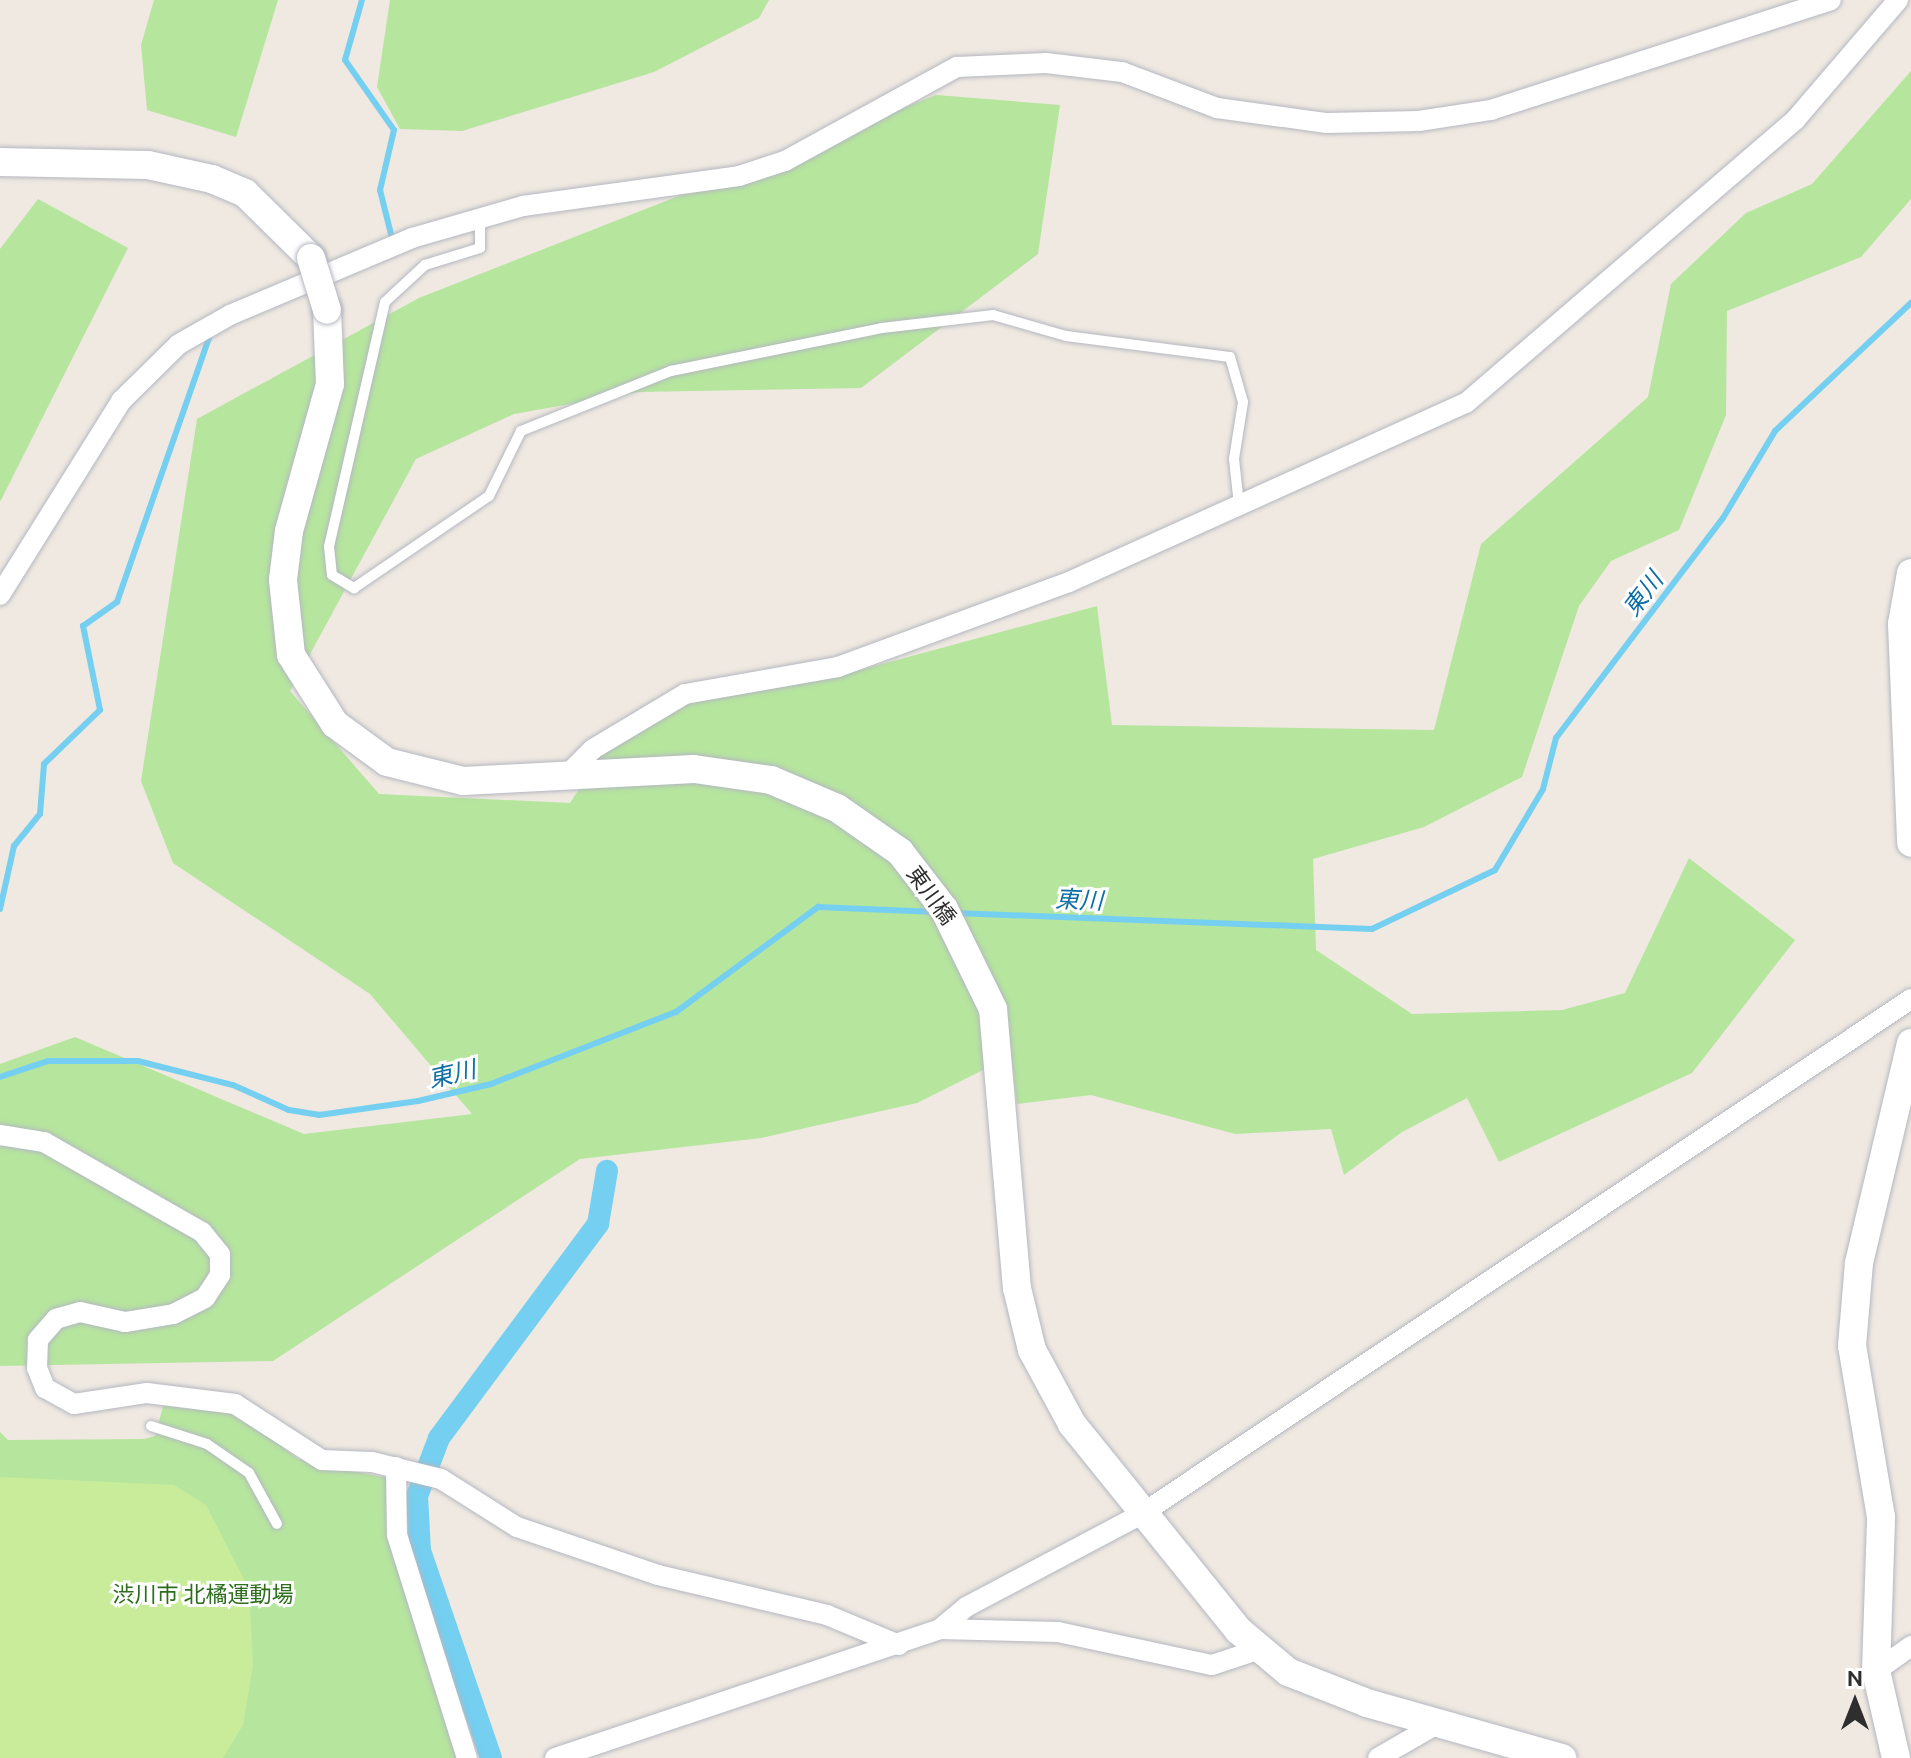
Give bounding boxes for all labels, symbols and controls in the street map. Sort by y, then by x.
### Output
water label: 東川 [1617,566,1669,622]
street label: 東川橋 [902,861,962,929]
water label: 東川 [1055,885,1103,915]
water label: 東川 [425,1055,479,1093]
park label: 渋川市 北橘運動場 [112,1581,294,1607]
north arrow [1815,1662,1895,1742]
text: N [1847,1665,1863,1690]

